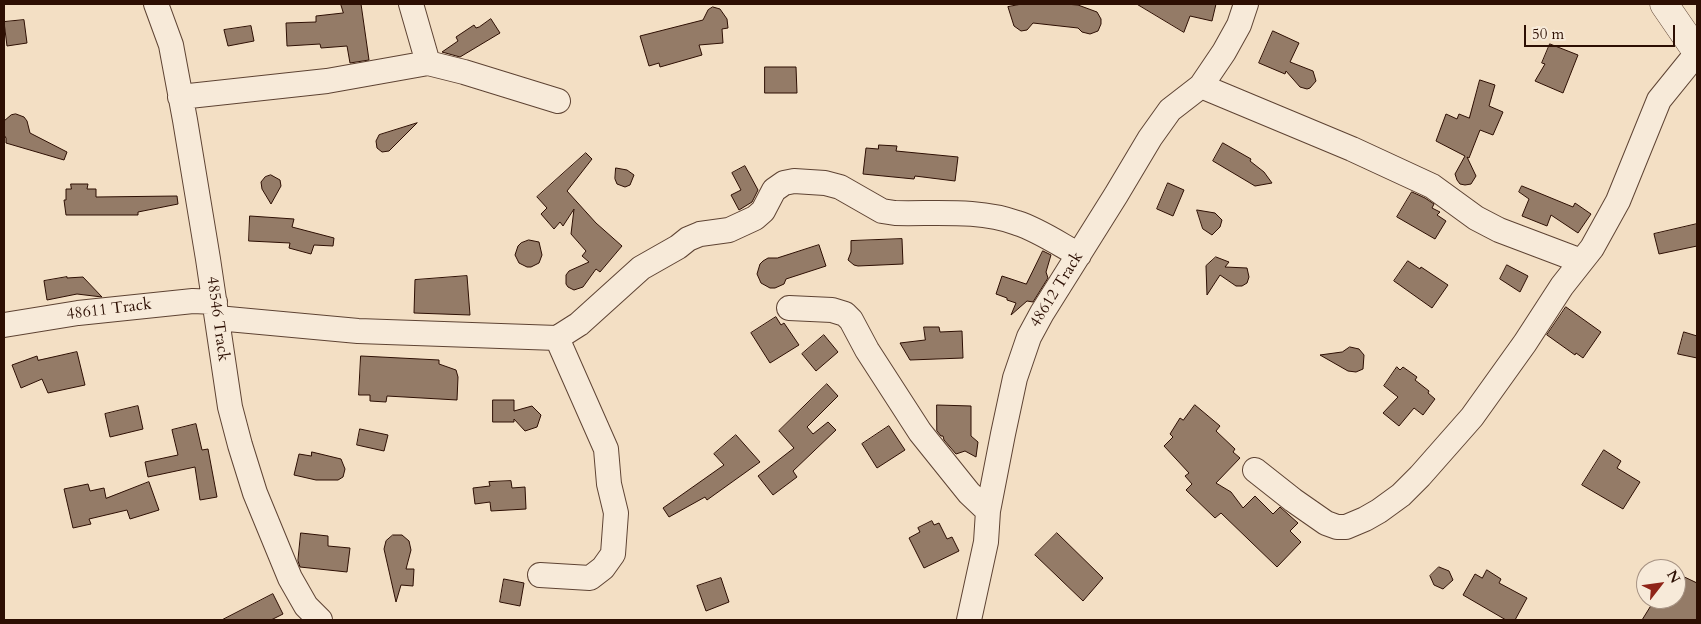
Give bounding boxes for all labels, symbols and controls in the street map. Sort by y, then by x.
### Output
scale bar [1526,15,1677,47]
text: 50 m [1532,24,1564,44]
street label: 48612 Track [1026,249,1088,331]
street label: 48546 Track [202,275,232,363]
street label: 48611 Track [65,295,153,325]
north arrow [1636,559,1686,609]
text: N [1662,567,1685,587]

